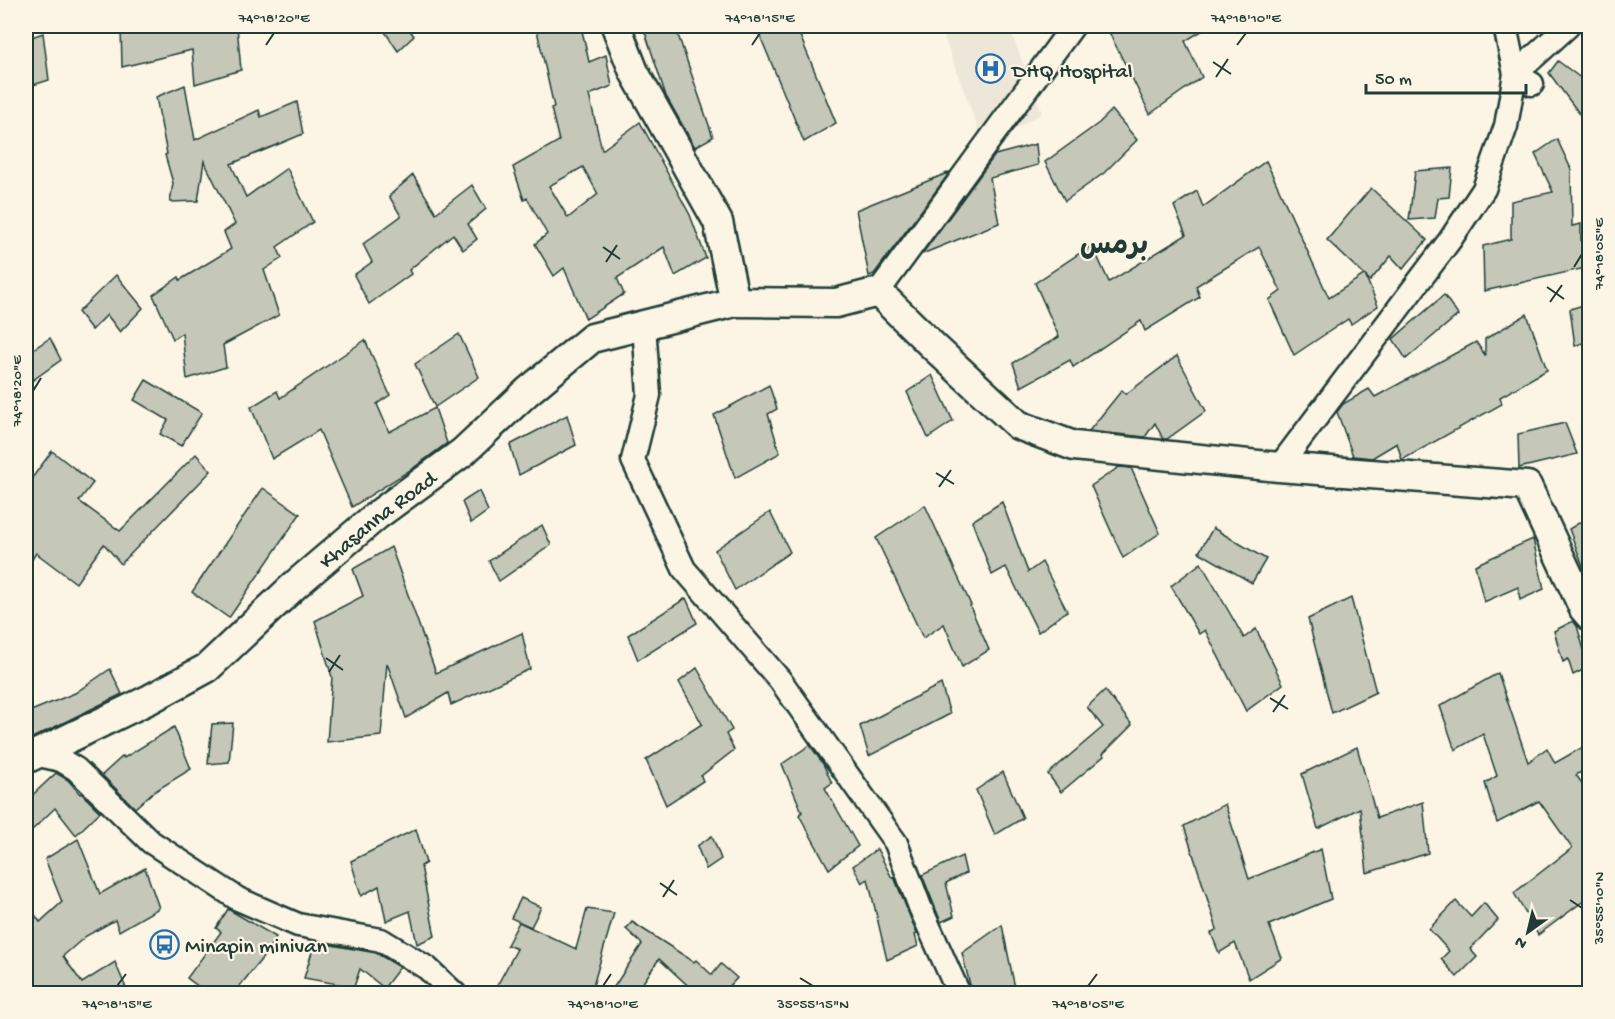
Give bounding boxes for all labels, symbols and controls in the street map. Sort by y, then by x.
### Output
text: 74°18'20"E [237,10,310,28]
text: 74°18'15"E [724,10,795,28]
text: 74°18'10"E [1210,10,1282,28]
hospital icon: DHQ Hospital [975,53,1007,85]
scale bar [1366,57,1526,95]
place label: DHQ Hospital [1010,60,1133,86]
text: 50 m [1375,70,1412,91]
text: 74°18'05"E [1591,217,1609,291]
district label: برمس [1080,231,1148,264]
text: 74°18'20"E [9,355,27,428]
street label: Khasanna Road [315,466,445,576]
text: 35°55'10"N [1591,871,1609,945]
north arrow [1498,902,1558,962]
bus stop icon: Minapin minivan [148,928,180,960]
text: N [1511,930,1531,952]
place label: Minapin minivan [185,935,327,961]
text: 74°18'15"E [81,996,152,1014]
text: 74°18'10"E [567,996,639,1014]
text: 35°55'15"N [776,996,849,1014]
text: 74°18'05"E [1051,996,1125,1014]

